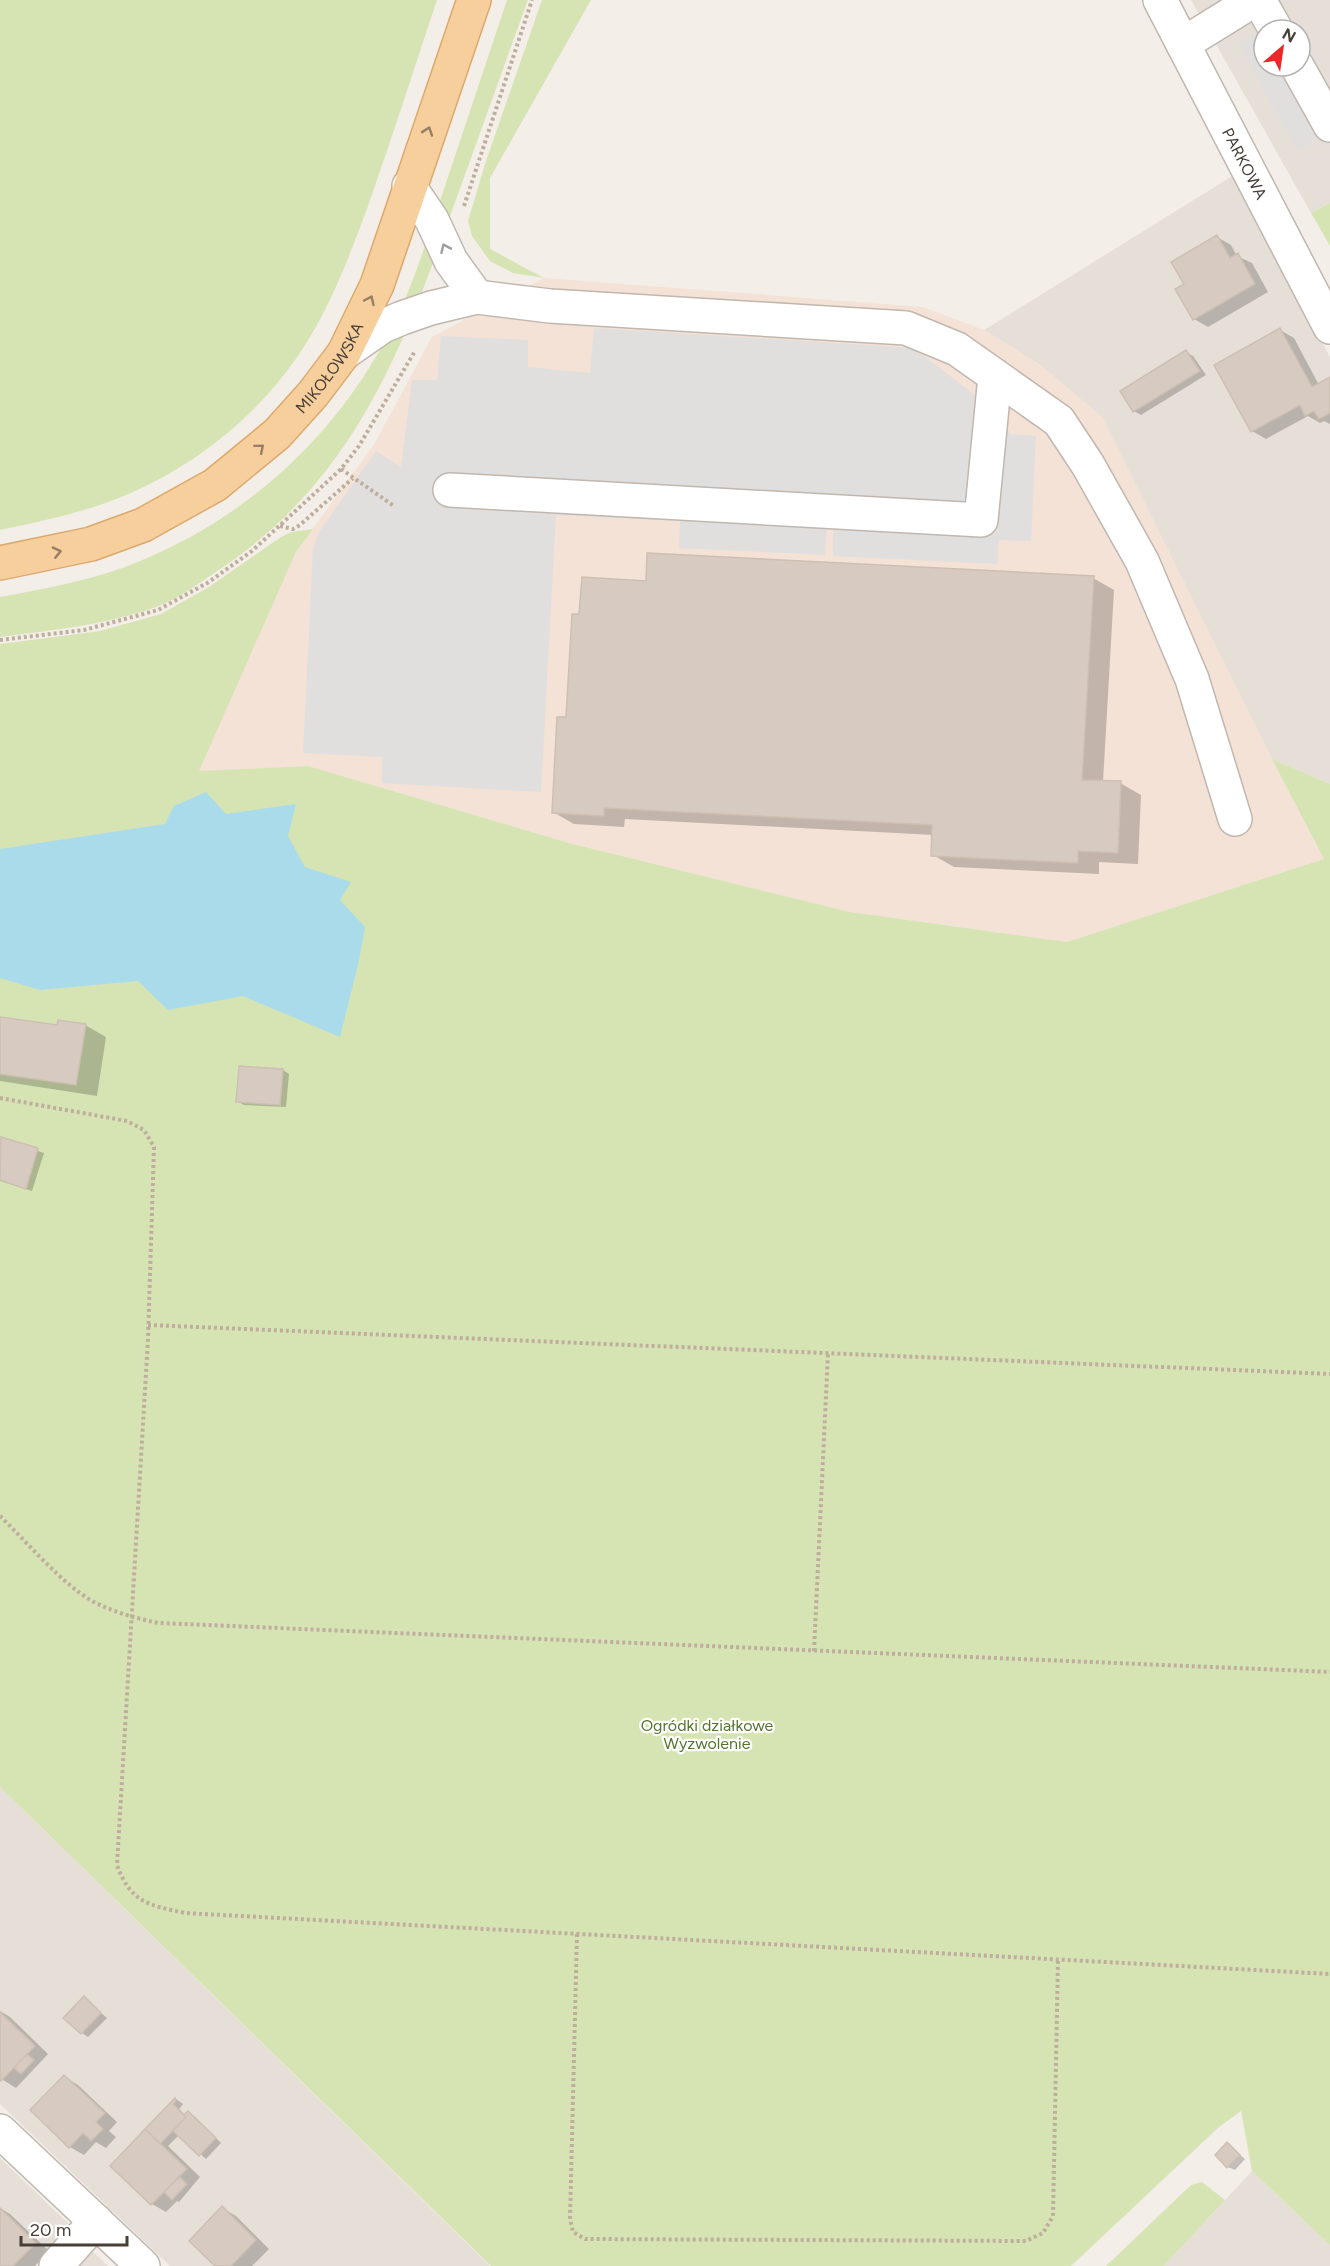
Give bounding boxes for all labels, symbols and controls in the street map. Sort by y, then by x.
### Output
north arrow [1252,18,1312,78]
text: N [1279,24,1299,47]
street label: PARKOWA [1218,125,1271,203]
one-way arrow [421,126,434,137]
one-way arrow [440,244,452,255]
one-way arrow [362,295,374,306]
street label: MIKOŁOWSKA [292,319,368,417]
one-way arrow [253,444,264,455]
one-way arrow [52,546,62,559]
park label: Ogródki działkowe Wyzwolenie [641,1716,774,1753]
scale bar [21,2209,128,2247]
text: 20 m [30,2219,71,2241]

